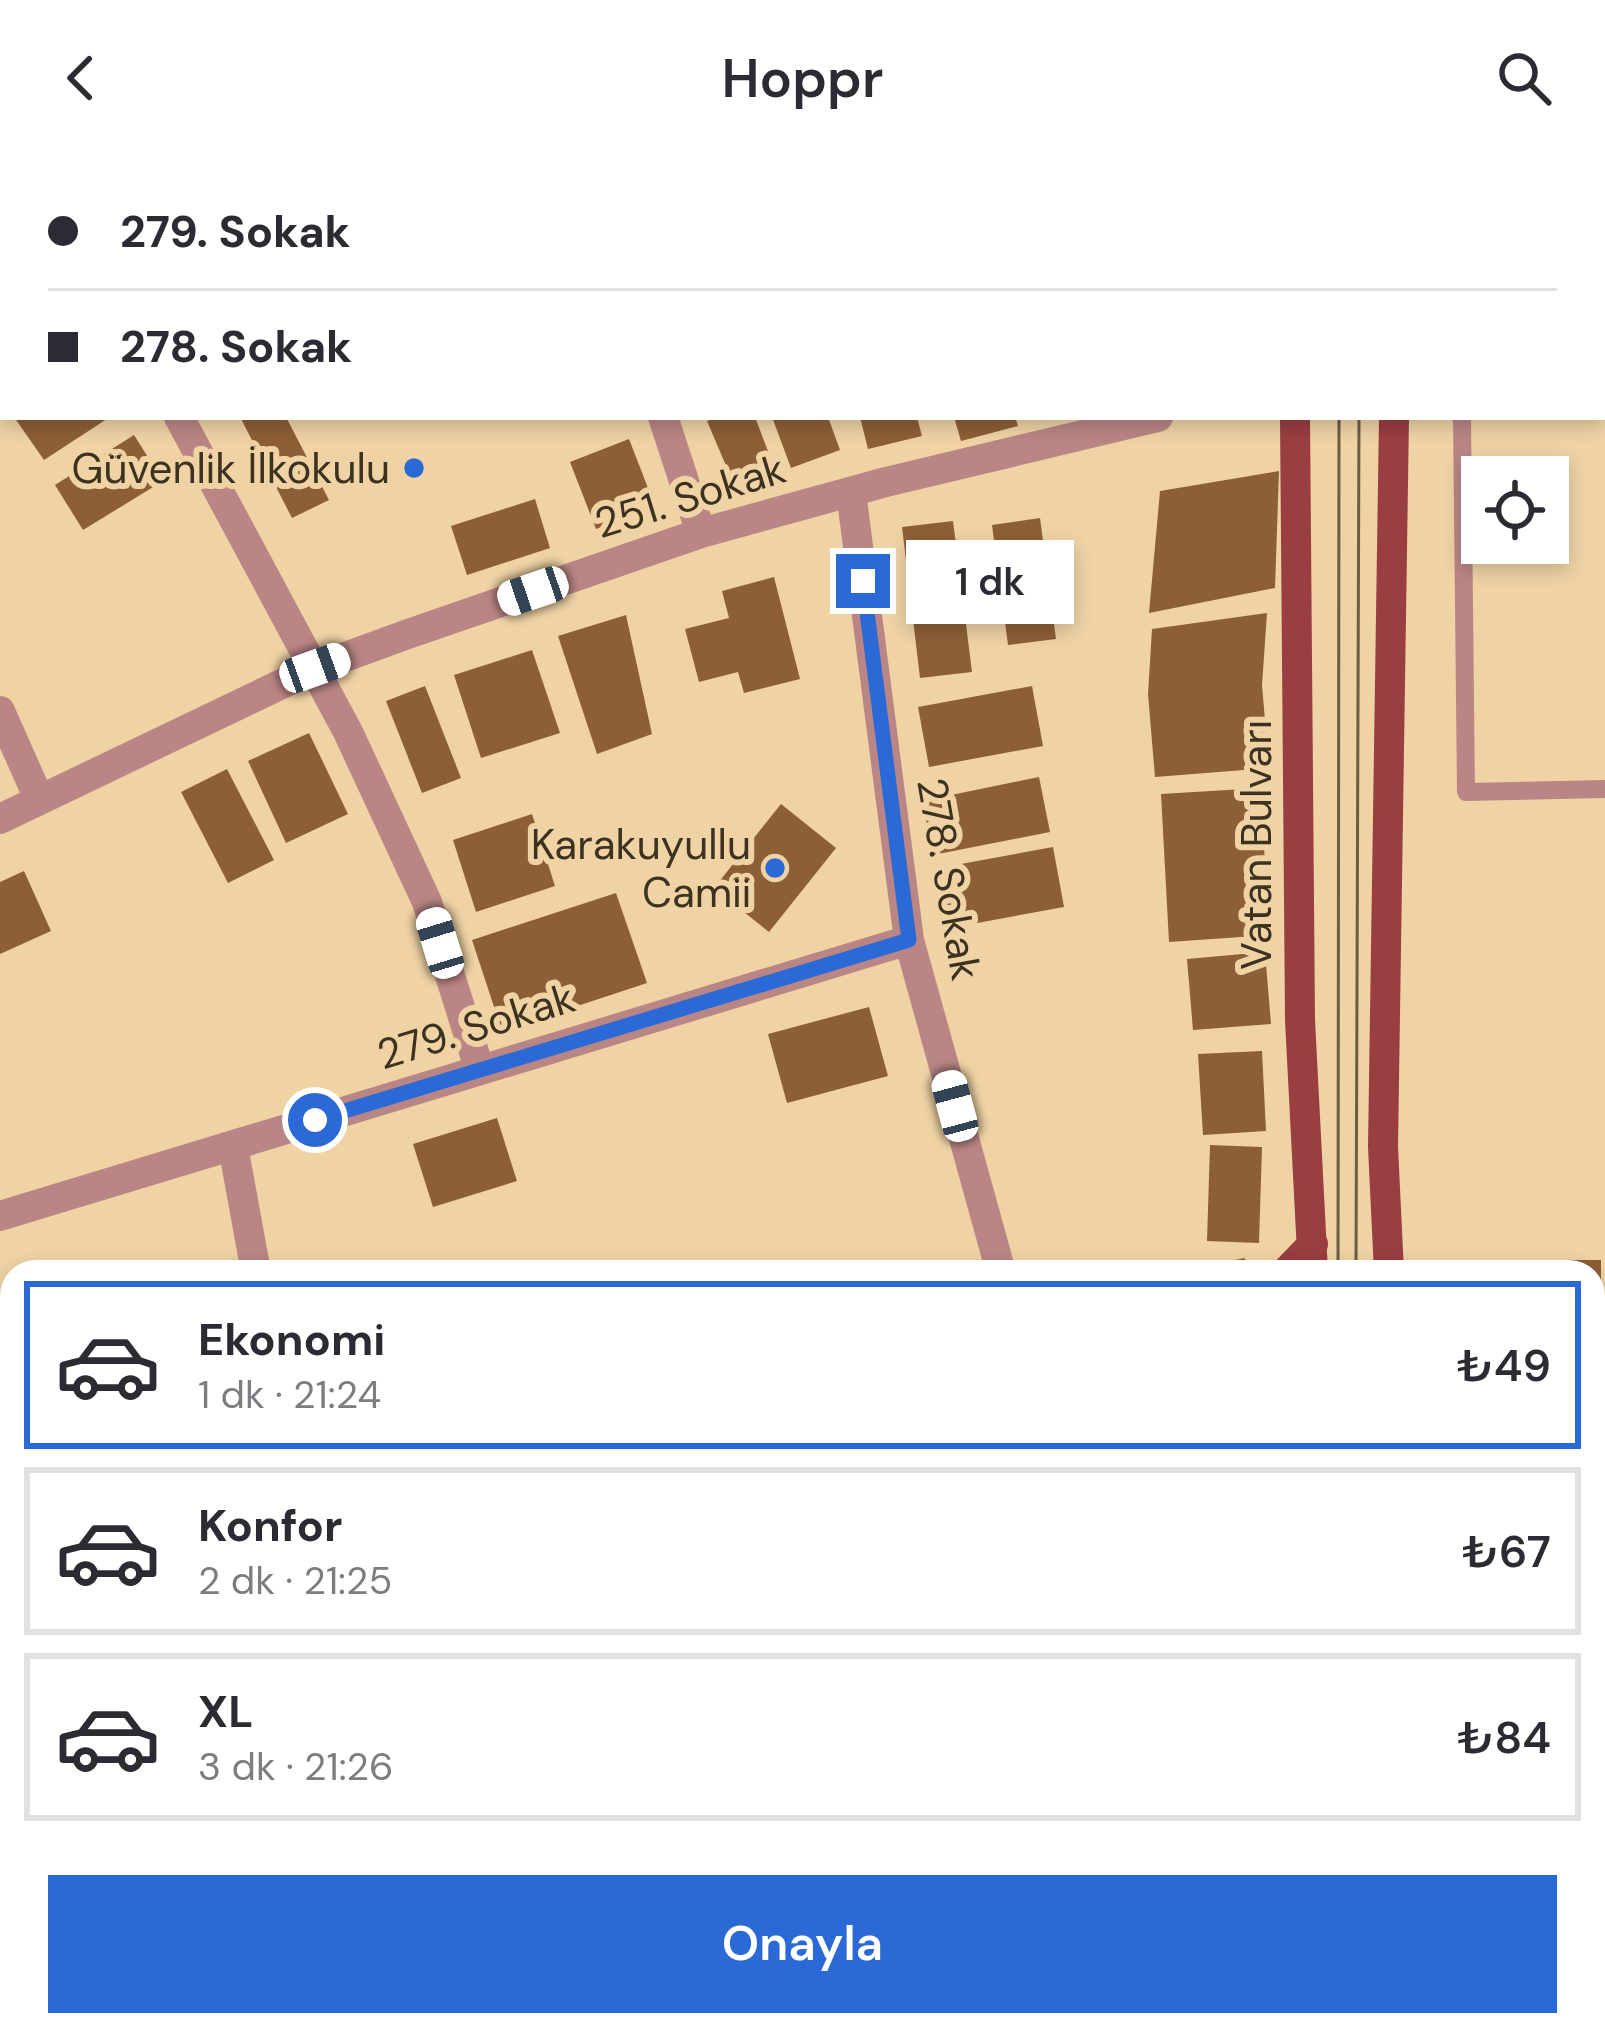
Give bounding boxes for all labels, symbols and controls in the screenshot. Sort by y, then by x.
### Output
text: Hoppr [722,43,883,114]
icon: back [48,45,114,111]
icon: search [1491,45,1557,111]
text: 279. Sokak [120,202,351,261]
text: 278. Sokak [120,317,352,376]
place label: Güvenlik İlkokulu [72,441,390,496]
street label: 251. Sokak [588,441,792,551]
marker: Güvenlik İlkokulu [401,455,427,481]
map controls [1461,456,1569,564]
button: locate [1461,456,1569,564]
callout: 1 dk [905,539,1073,623]
route end [836,554,890,608]
text: 1 dk [955,556,1025,607]
car [493,562,573,620]
car [275,639,355,697]
street label: Vatan Bulvarı [1229,720,1284,970]
street label: 278. Sokak [904,774,994,984]
place label: Karakuyullu Camii [531,817,751,920]
marker: Karakuyullu Camii [762,855,788,881]
car [412,903,468,983]
street label: 279. Sokak [371,970,581,1082]
car [928,1067,982,1145]
route start [288,1093,342,1147]
text: Ekonomi [198,1310,385,1369]
icon: car [54,1311,162,1419]
text: ₺49 [1457,1336,1551,1395]
text: 1 dk · 21:24 [198,1369,381,1420]
text: Konfor [198,1496,342,1555]
icon: car [54,1497,162,1605]
text: ₺67 [1462,1522,1551,1581]
text: 2 dk · 21:25 [198,1555,392,1606]
text: XL [198,1682,253,1741]
icon: car [54,1683,162,1791]
text: ₺84 [1457,1708,1551,1767]
text: 3 dk · 21:26 [198,1741,393,1792]
button: Onayla [48,1875,1557,2013]

